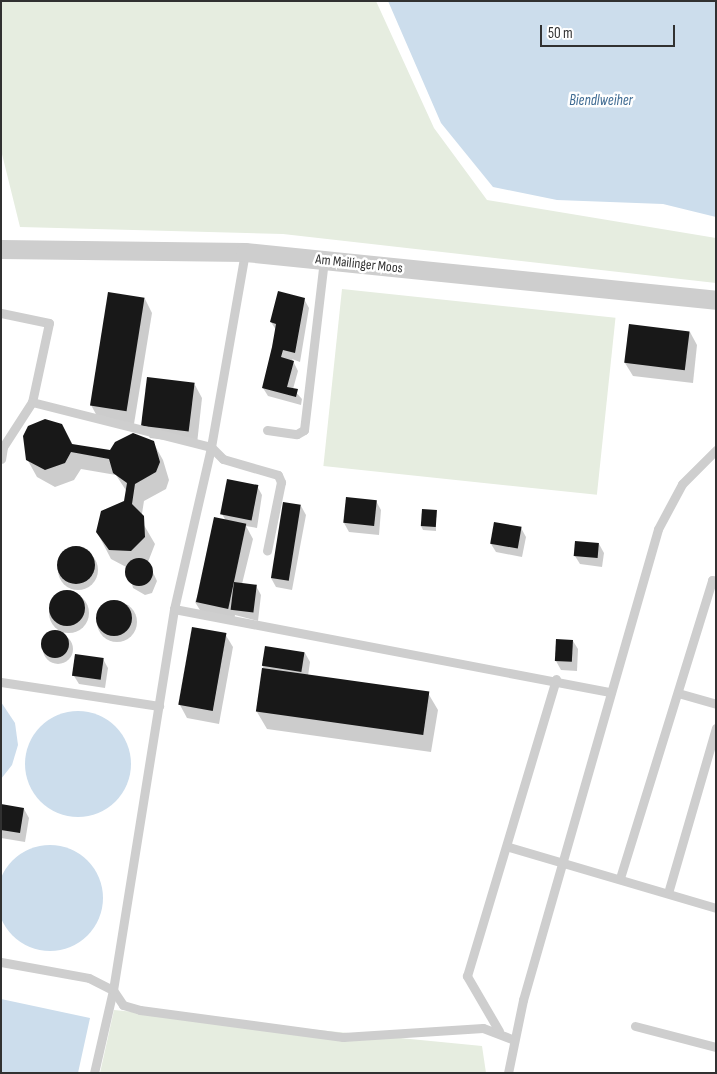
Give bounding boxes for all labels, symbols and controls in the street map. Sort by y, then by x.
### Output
scale bar [542,15,677,47]
text: 50 m [548,24,573,43]
water label: Biendlweiher [569,92,633,110]
street label: Am Mailinger Moos [315,251,403,277]

